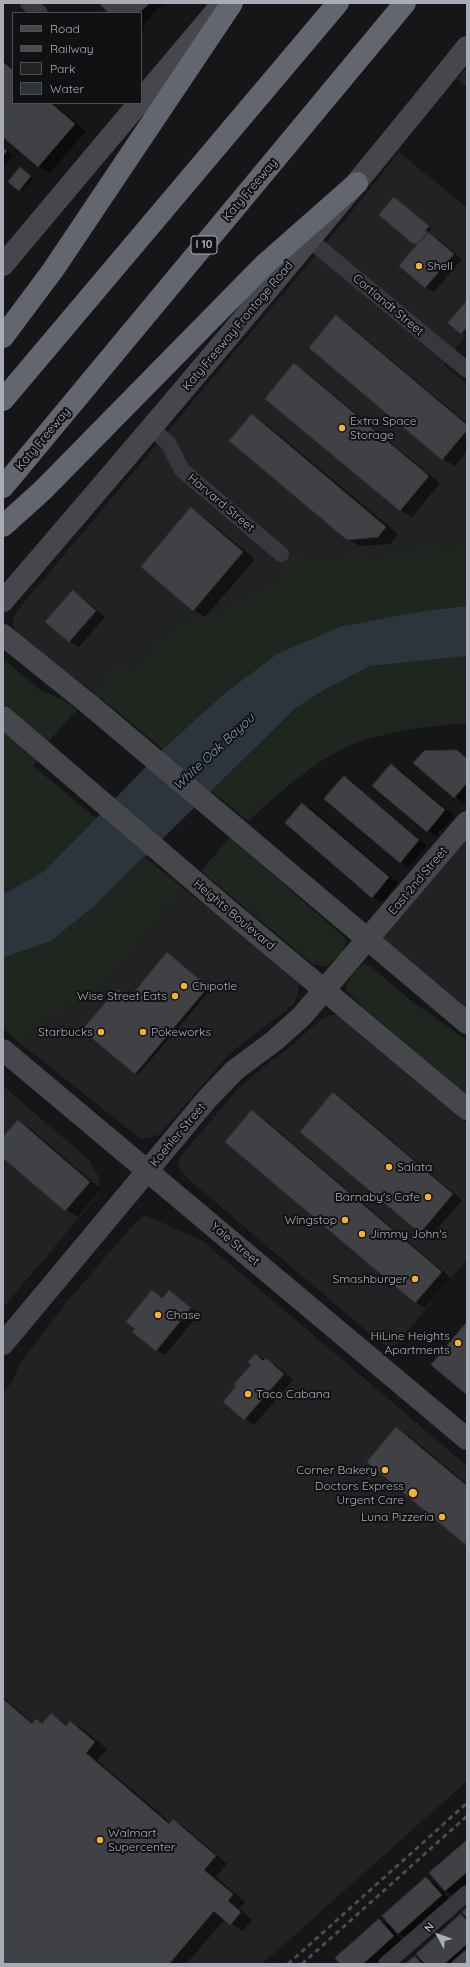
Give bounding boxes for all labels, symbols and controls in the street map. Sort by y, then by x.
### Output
legend [12,12,142,104]
text: Road [50,21,80,36]
text: Railway [50,41,94,56]
text: Park [50,61,75,76]
text: Water [50,81,84,96]
street label: Katy Freeway [220,156,280,224]
road number: I 10 [191,236,217,254]
street label: Katy Freeway Frontage Road [180,258,296,394]
place label: Shell [427,259,453,273]
marker: Shell [414,261,424,271]
street label: Cortlandt Street [350,271,426,339]
street label: Katy Freeway [13,405,73,473]
place label: Extra Space Storage [350,414,417,442]
marker: Extra Space Storage [337,423,347,433]
street label: Harvard Street [185,471,257,535]
water label: White Oak Bayou [170,710,258,794]
street label: East 2nd Street [385,844,451,918]
street label: Heights Boulevard [190,877,278,953]
place label: Chipotle [192,979,237,993]
marker: Chipotle [179,981,189,991]
place label: Wise Street Eats [77,989,167,1003]
marker: Wise Street Eats [170,991,180,1001]
place label: Starbucks [38,1025,93,1039]
place label: Pokeworks [151,1025,211,1039]
marker: Starbucks [96,1027,106,1037]
marker: Pokeworks [138,1027,148,1037]
street label: Koehler Street [147,1100,209,1170]
place label: Salata [397,1160,432,1174]
marker: Salata [384,1162,394,1172]
place label: Barnaby's Cafe [335,1190,420,1204]
marker: Barnaby's Cafe [423,1192,433,1202]
place label: Wingstop [284,1213,337,1227]
marker: Wingstop [340,1215,350,1225]
street label: Yale Street [208,1219,262,1269]
place label: Jimmy John's [370,1227,447,1241]
marker: Jimmy John's [357,1229,367,1239]
place label: Smashburger [332,1272,407,1286]
marker: Smashburger [410,1274,420,1284]
place label: Chase [166,1308,200,1322]
marker: Chase [153,1310,163,1320]
place label: HiLine Heights Apartments [371,1329,450,1357]
marker: HiLine Heights Apartments [453,1338,463,1348]
place label: Taco Cabana [256,1387,330,1401]
marker: Taco Cabana [243,1389,253,1399]
place label: Corner Bakery [296,1463,377,1477]
marker: Corner Bakery [380,1465,390,1475]
place label: Doctors Express Urgent Care [315,1479,404,1507]
marker: Doctors Express Urgent Care [407,1487,419,1499]
place label: Luna Pizzeria [361,1510,434,1524]
marker: Luna Pizzeria [437,1512,447,1522]
place label: Walmart Supercenter [108,1826,175,1854]
marker: Walmart Supercenter [95,1835,105,1845]
north arrow [418,1915,458,1955]
text: N [421,1919,437,1935]

